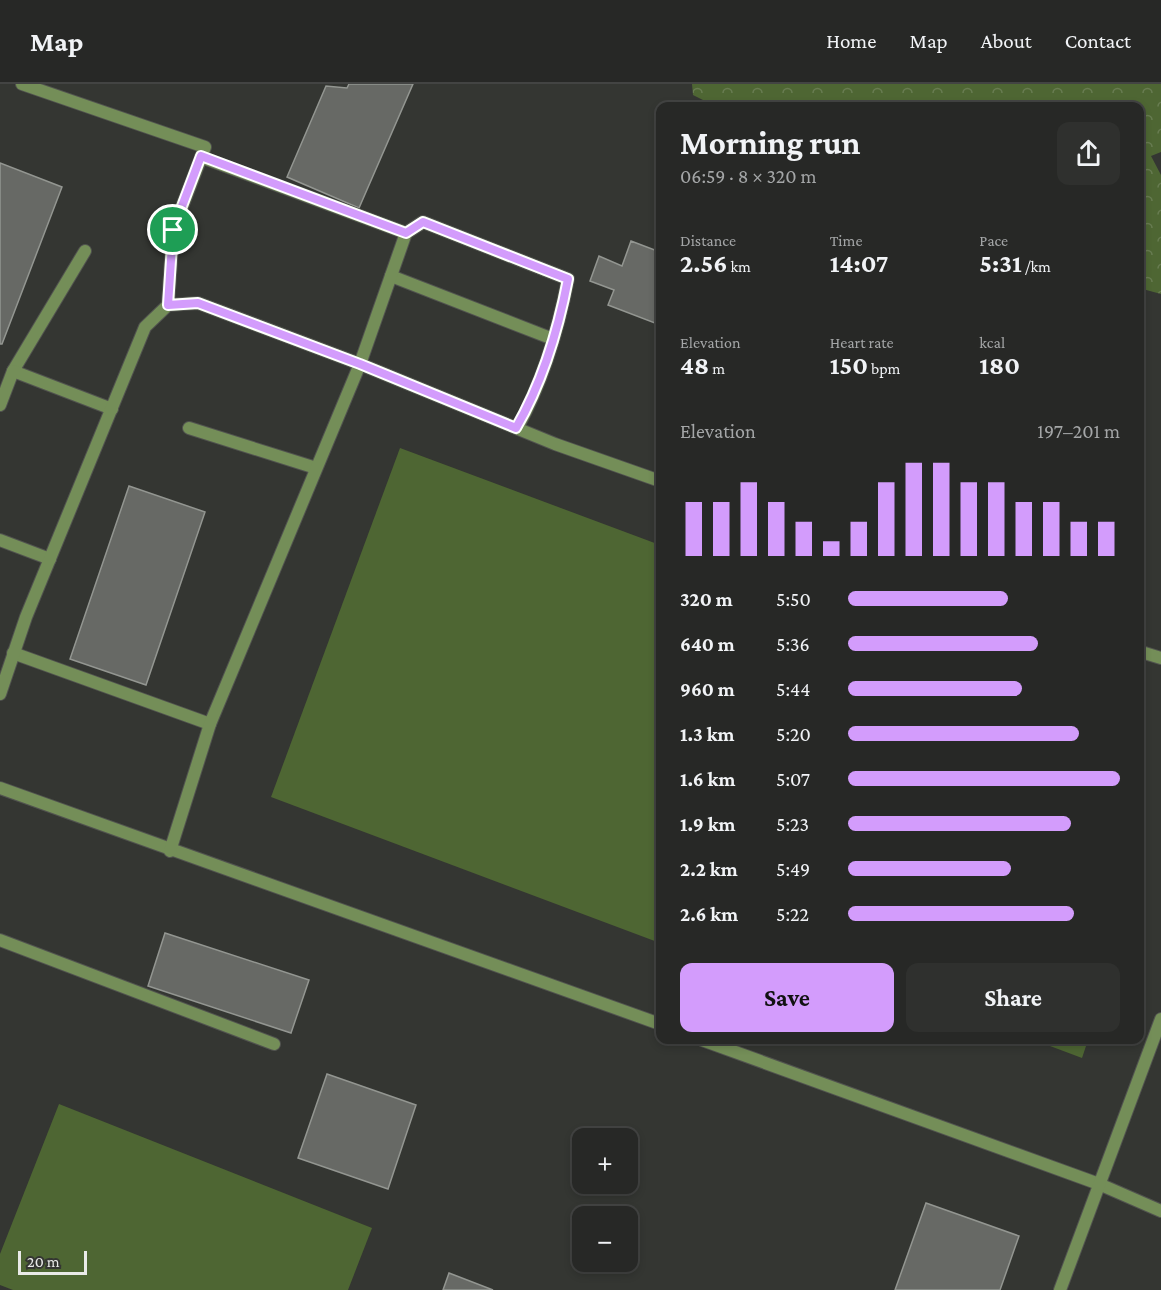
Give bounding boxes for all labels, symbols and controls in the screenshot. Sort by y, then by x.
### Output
text: Map [30,26,83,57]
text: Home [826,29,876,53]
text: Map [909,29,948,53]
text: About [981,29,1032,53]
text: Contact [1065,29,1131,53]
button: share [1057,122,1120,185]
text: Morning run [680,124,861,161]
text: 06:59 · 8 × 320 m [680,165,817,187]
pin [147,204,198,255]
icon: arrive [156,213,189,246]
text: Distance [680,232,736,249]
text: Time [830,232,862,249]
text: Pace [979,232,1008,249]
text: 2.56 [680,249,727,278]
text: 14:07 [830,249,888,278]
text: 5:31 [979,249,1022,278]
text: km [727,258,751,275]
text: /km [1022,258,1051,275]
text: Elevation [680,334,741,351]
text: Heart rate [830,334,894,351]
text: kcal [979,334,1005,351]
text: 48 [680,351,709,380]
text: 150 [830,351,868,380]
text: 180 [979,351,1020,380]
text: m [709,360,725,377]
text: bpm [868,360,900,377]
text: Elevation [680,420,756,442]
text: 197–201 m [1037,420,1120,442]
text: 320 m [680,588,733,610]
text: 5:50 [776,588,811,610]
text: 640 m [680,633,735,655]
text: 5:36 [776,633,810,655]
text: 960 m [680,678,735,700]
text: 5:44 [776,678,810,700]
text: 1.3 km [680,723,734,745]
text: 5:20 [776,723,811,745]
text: 1.6 km [680,768,735,790]
text: 5:07 [776,768,810,790]
text: 1.9 km [680,813,735,835]
text: 5:23 [776,813,809,835]
text: 2.2 km [680,858,738,880]
text: 5:49 [776,858,810,880]
text: 2.6 km [680,903,738,925]
text: 5:22 [776,903,809,925]
button: Save [680,963,894,1032]
button: Share [906,963,1120,1032]
map controls [572,1128,638,1272]
button: + [572,1128,638,1194]
button: − [572,1206,638,1272]
scale bar [18,1248,87,1276]
text: 20 m [27,1253,60,1270]

